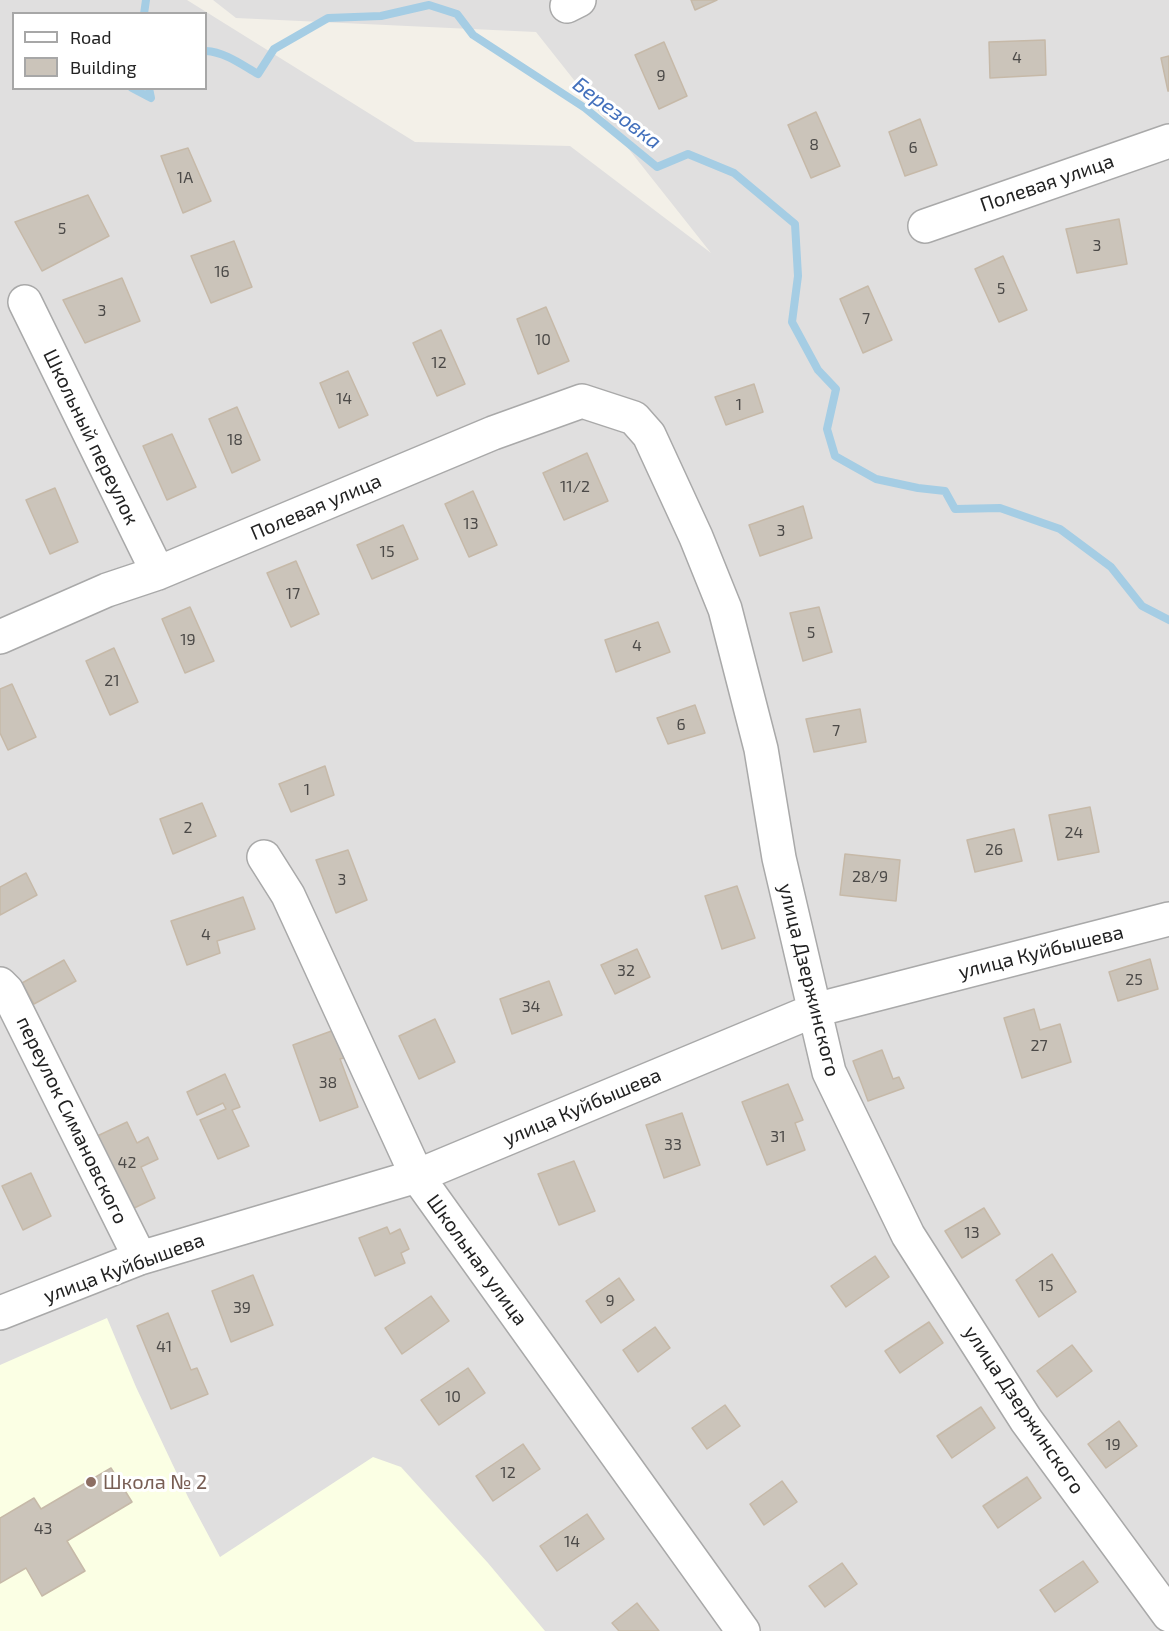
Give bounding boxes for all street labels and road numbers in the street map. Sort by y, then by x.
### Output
street label: Полевая улица [977,149,1117,217]
street label: Школьный переулок [38,345,144,529]
street label: Полевая улица [247,469,385,545]
street label: улица Дзержинского [773,881,845,1079]
street label: улица Куйбышева [956,920,1126,984]
street label: переулок Симановского [11,1012,133,1228]
street label: улица Куйбышева [499,1063,665,1151]
street label: Школьная улица [421,1190,533,1330]
street label: улица Куйбышева [40,1228,208,1308]
street label: улица Дзержинского [959,1321,1089,1499]

